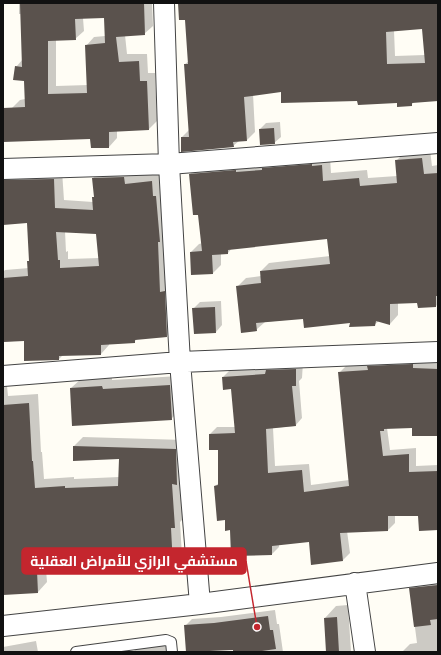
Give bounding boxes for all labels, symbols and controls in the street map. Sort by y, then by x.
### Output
callout: مستشفي الرازي للأمراض العقلية [22,548,246,574]
text: مستشفي الرازي للأمراض العقلية [30,553,238,573]

